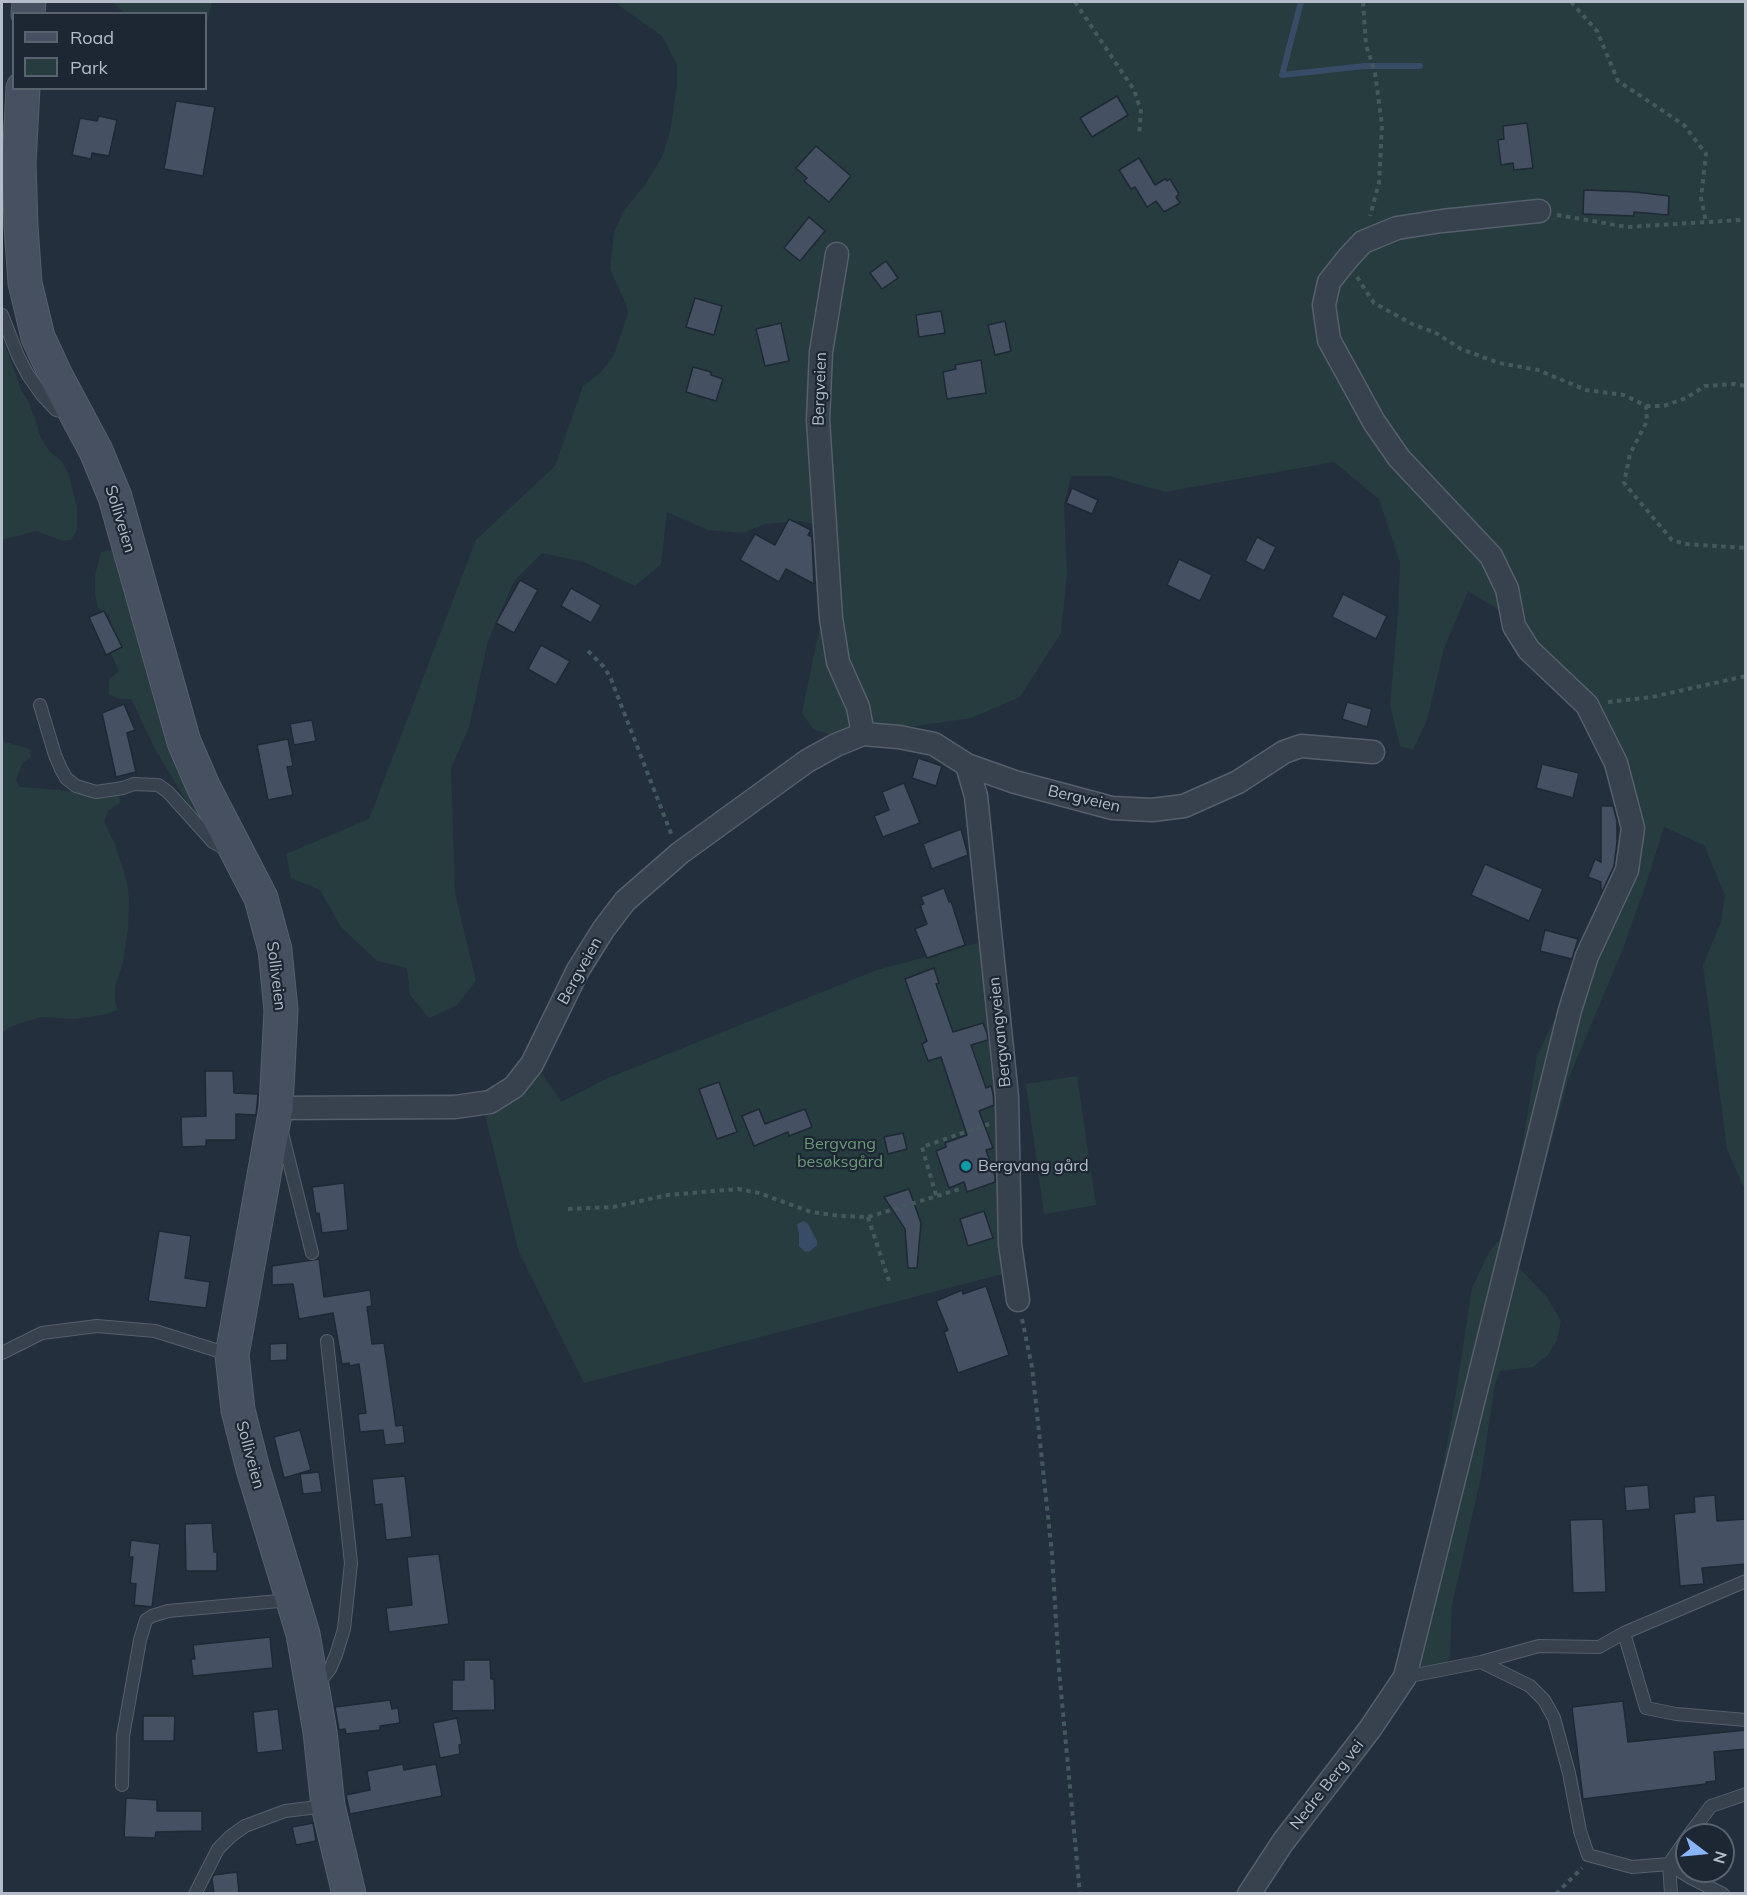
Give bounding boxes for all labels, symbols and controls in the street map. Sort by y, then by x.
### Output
legend [12,12,207,90]
text: Road [70,26,114,49]
text: Park [70,56,108,79]
street label: Bergveien [809,352,831,426]
street label: Solliveien [101,483,139,555]
street label: Bergveien [1046,781,1122,817]
street label: Bergveien [554,934,606,1008]
street label: Solliveien [262,940,290,1012]
street label: Bergvangveien [985,976,1015,1088]
park label: Bergvang besøksgård [797,1134,883,1172]
place label: Bergvang gård [978,1156,1089,1176]
marker: Bergvang gård [959,1159,973,1173]
street label: Solliveien [232,1419,268,1491]
street label: Nedre Berg vei [1286,1736,1368,1834]
north arrow [1675,1823,1735,1883]
text: N [1709,1849,1732,1866]

